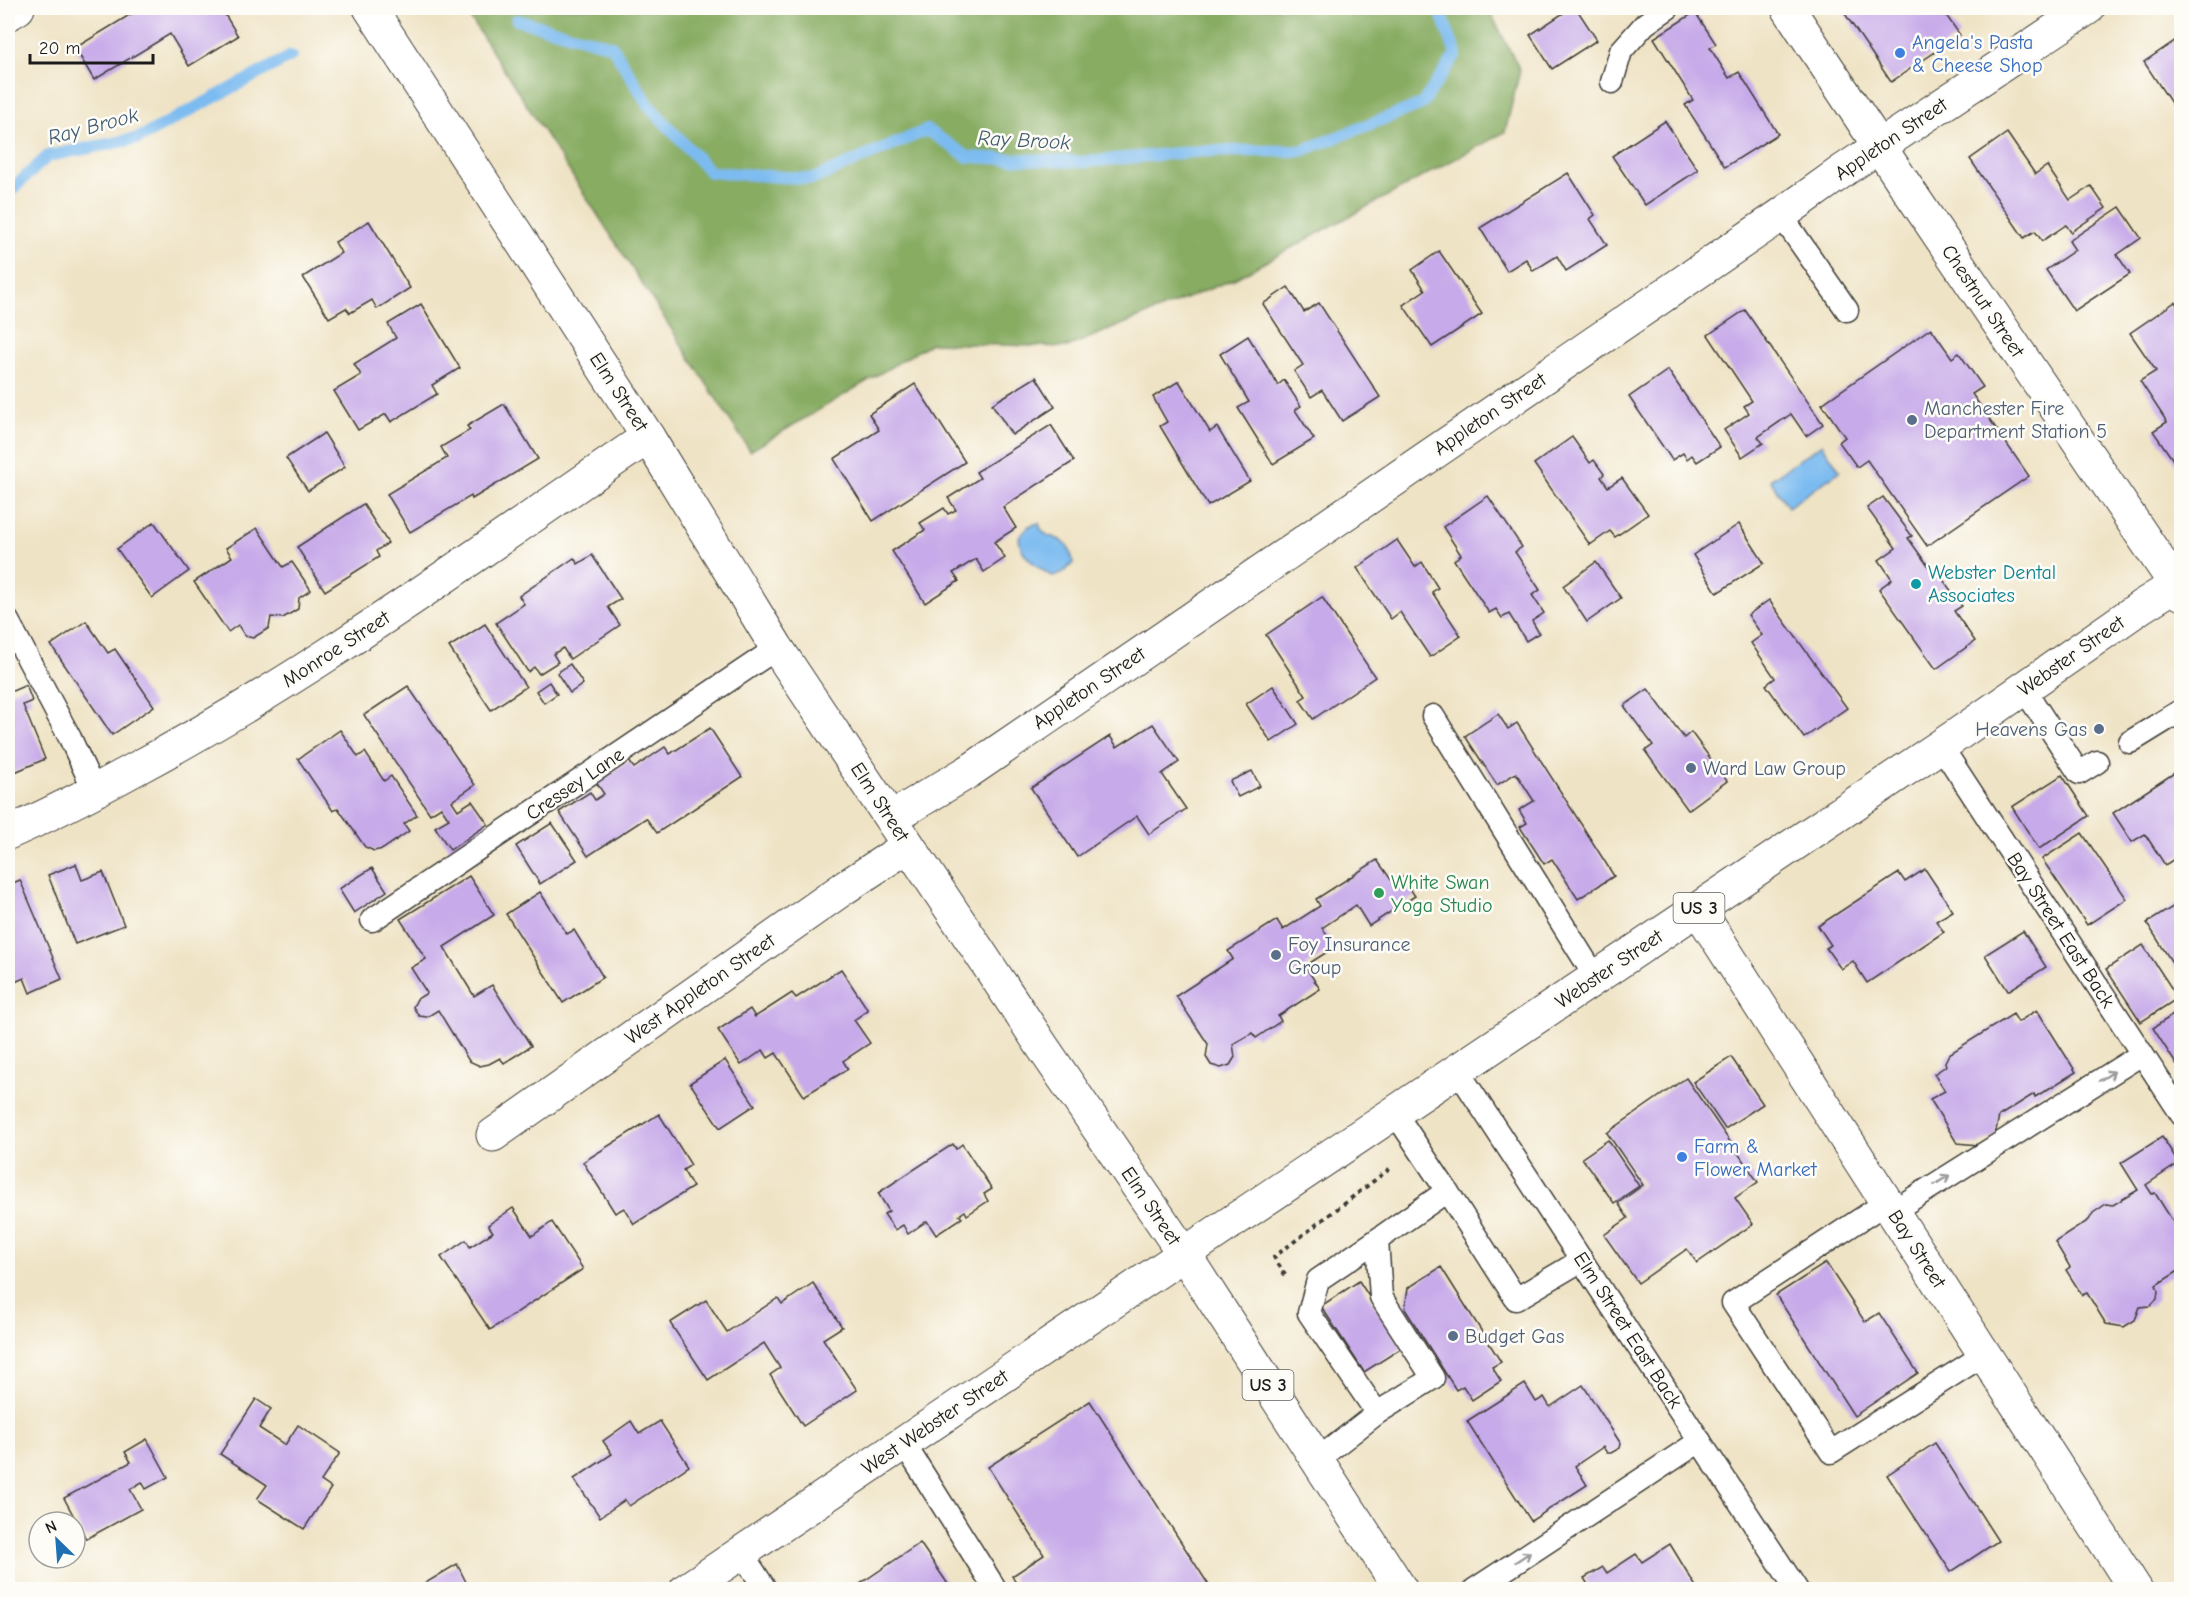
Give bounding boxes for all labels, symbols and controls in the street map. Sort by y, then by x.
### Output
scale bar [30,27,153,65]
place label: Angela's Pasta & Cheese Shop [1912,31,2043,77]
text: 20 m [39,38,80,59]
marker: Angela's Pasta & Cheese Shop [1893,46,1907,60]
street label: Appleton Street [1830,92,1953,185]
water label: Ray Brook [45,102,142,150]
water label: Ray Brook [977,126,1072,154]
street label: Chestnut Street [1937,240,2030,363]
street label: Elm Street [585,348,654,437]
street label: Appleton Street [1429,367,1552,460]
place label: Manchester Fire Department Station 5 [1924,397,2107,443]
marker: Manchester Fire Department Station 5 [1905,413,1919,427]
place label: Webster Dental Associates [1928,561,2056,607]
marker: Webster Dental Associates [1909,577,1923,591]
street label: Monroe Street [278,605,395,692]
street label: Webster Street [2013,610,2130,701]
street label: Appleton Street [1028,641,1151,734]
place label: Heavens Gas [1975,718,2087,741]
marker: Heavens Gas [2092,722,2106,736]
street label: Cressey Lane [522,743,628,825]
place label: Ward Law Group [1703,757,1846,780]
street label: Elm Street [846,758,915,847]
marker: Ward Law Group [1684,761,1698,775]
street label: Bay Street East Back [2002,848,2120,1012]
place label: White Swan Yoga Studio [1391,871,1493,917]
marker: White Swan Yoga Studio [1372,886,1386,900]
road number: US 3 [1674,893,1724,923]
street label: Webster Street [1551,924,1668,1013]
street label: West Appleton Street [621,928,780,1049]
place label: Foy Insurance Group [1288,933,1411,979]
marker: Foy Insurance Group [1269,948,1283,962]
one-way arrow [2098,1069,2115,1081]
place label: Farm & Flower Market [1694,1135,1818,1181]
marker: Farm & Flower Market [1675,1150,1689,1164]
street label: Elm Street [1116,1162,1186,1251]
one-way arrow [1933,1173,1950,1185]
street label: Bay Street [1883,1206,1951,1293]
street label: Elm Street East Back [1569,1248,1687,1413]
place label: Budget Gas [1465,1325,1564,1348]
marker: Budget Gas [1446,1329,1460,1343]
street label: West Webster Street [857,1364,1014,1479]
road number: US 3 [1242,1370,1294,1400]
north arrow [27,1510,87,1570]
text: N [43,1517,60,1538]
one-way arrow [1514,1551,1531,1563]

